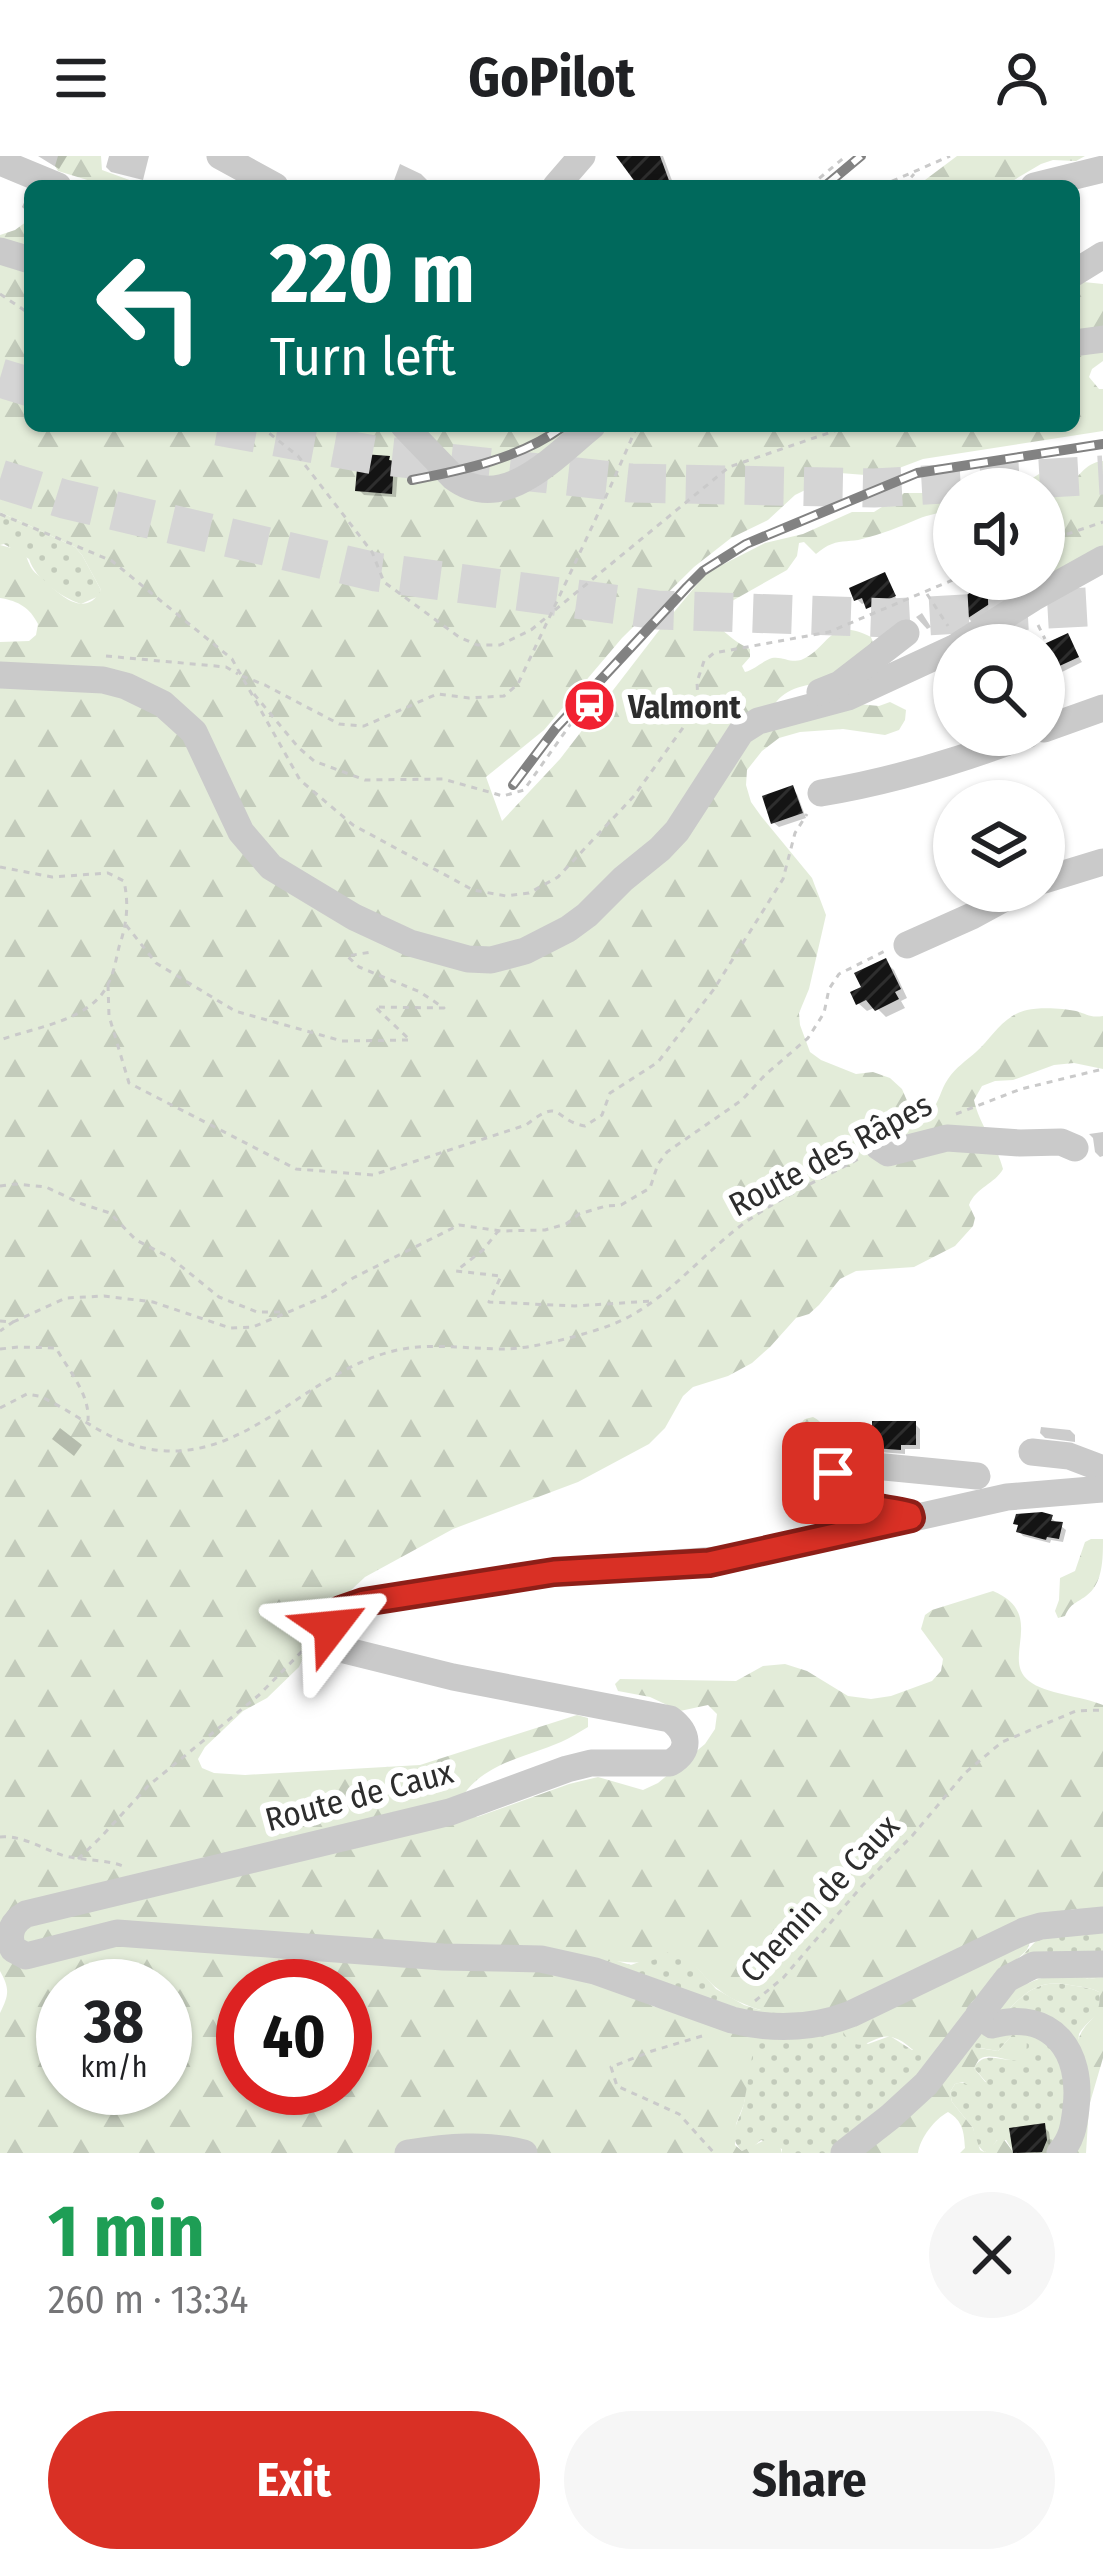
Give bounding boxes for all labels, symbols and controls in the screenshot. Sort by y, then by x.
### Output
icon: menu [48,45,114,111]
icon: person [989,45,1055,111]
text: GoPilot [468,46,635,110]
text: 220 m [270,223,475,324]
icon: left [72,228,228,384]
text: Turn left [270,325,456,389]
map controls [933,468,1065,912]
button: sound [933,468,1065,600]
button: search [933,624,1065,756]
station icon: Valmont [561,678,617,734]
place label: Valmont [627,687,741,727]
button: layers [933,780,1065,912]
street label: Route des Râpes [722,1085,939,1225]
pin [782,1422,884,1524]
icon: arrive [800,1440,866,1506]
position arrow [268,1564,394,1690]
street label: Route de Caux [261,1752,458,1840]
street label: Chemin de Caux [732,1806,908,1991]
speed limit sign: 40 [216,1959,372,2115]
text: 38 [84,1986,144,2058]
text: km/h [81,2049,147,2085]
text: 1 min [48,2189,205,2275]
button: close [929,2192,1055,2318]
text: 260 m · 13:34 [48,2277,248,2323]
button: Exit [48,2411,540,2549]
button: Share [564,2411,1055,2549]

